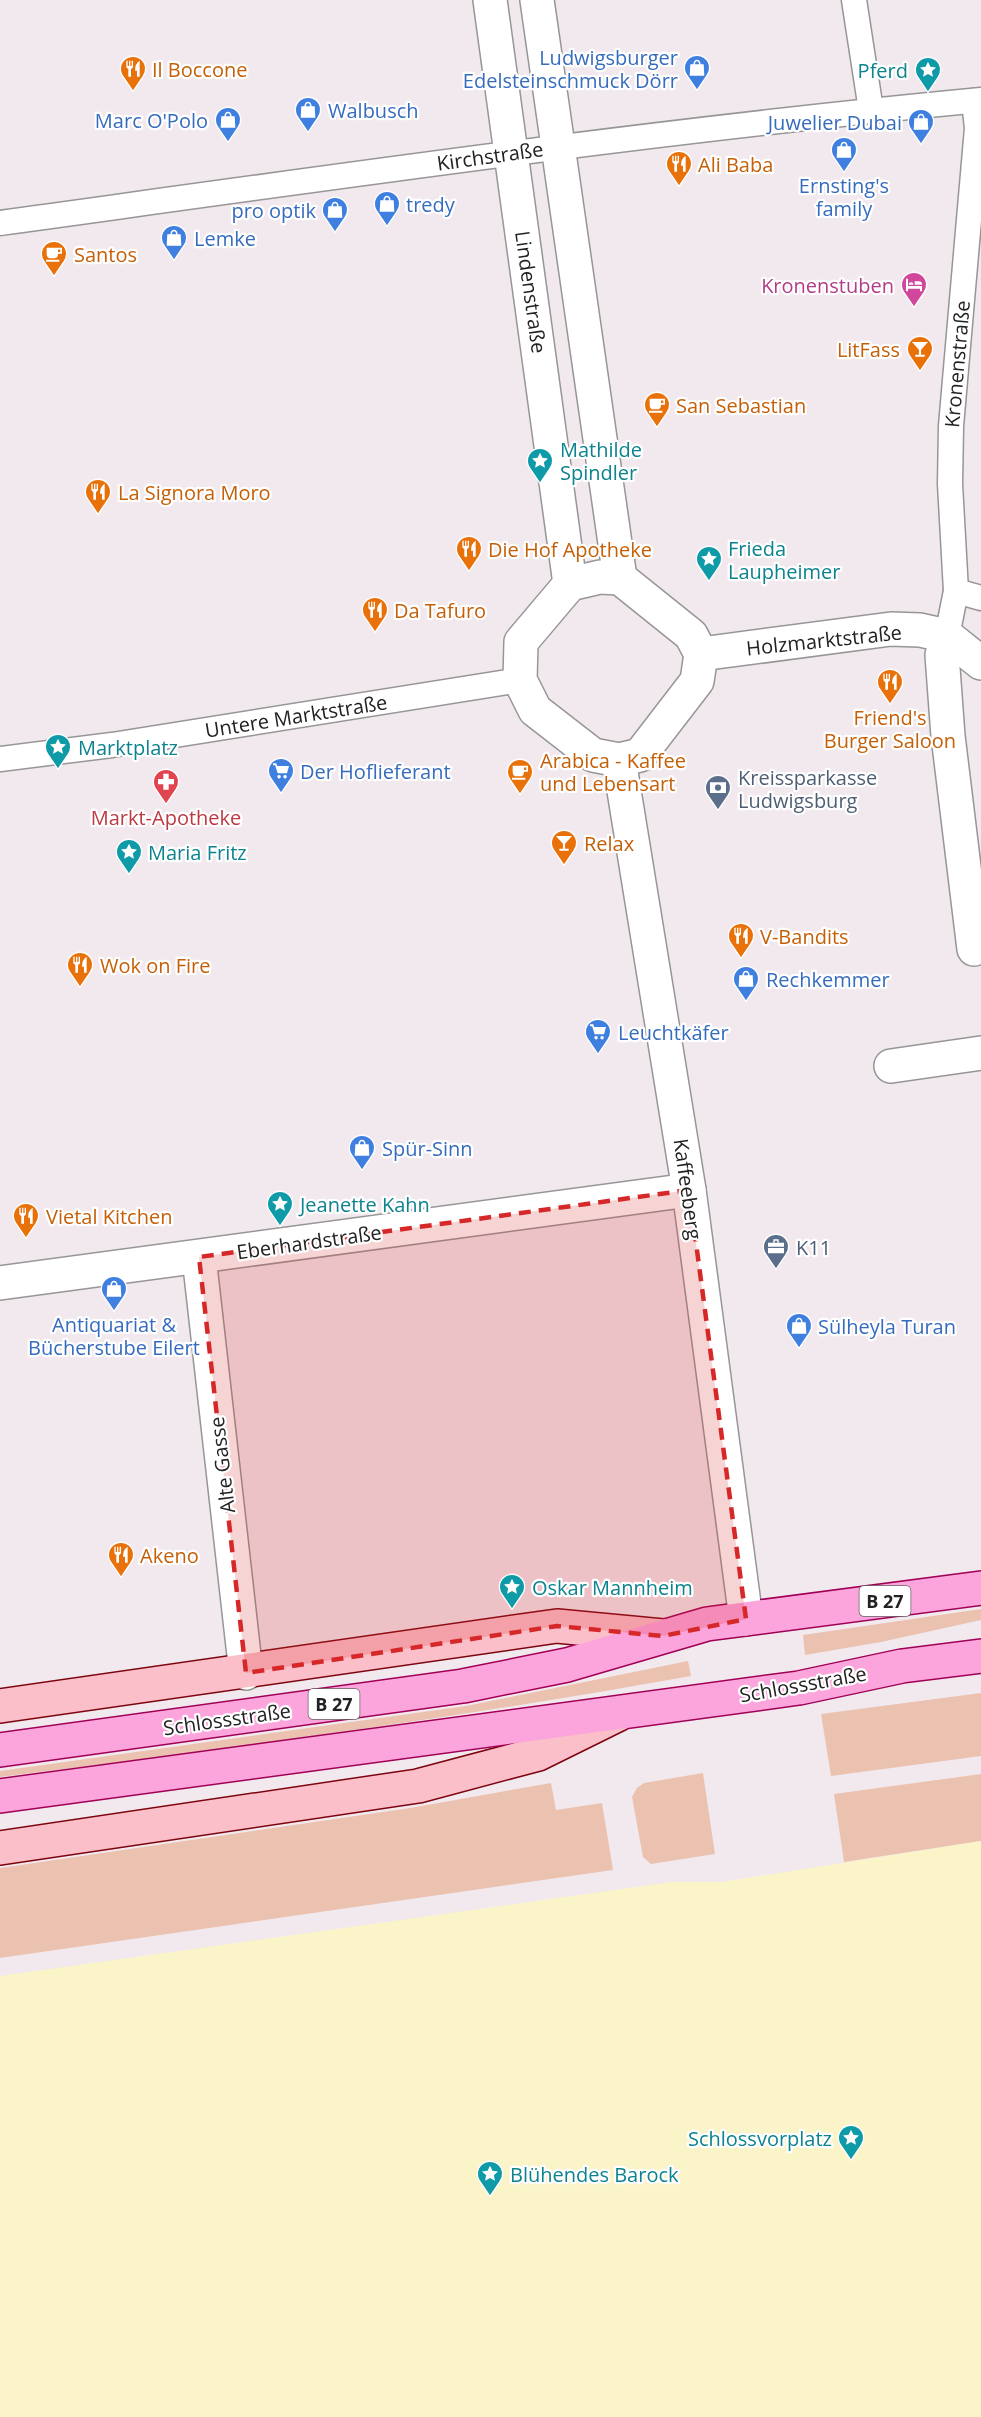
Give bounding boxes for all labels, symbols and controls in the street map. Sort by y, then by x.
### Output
place label: Ludwigsburger Edelsteinschmuck Dörr [463,44,678,94]
shop icon: Ludwigsburger Edelsteinschmuck Dörr [682,53,712,91]
restaurant icon: Il Boccone [118,54,148,92]
place icon: Pferd [913,55,943,93]
place label: Il Boccone [152,56,247,83]
place label: Pferd [858,57,908,84]
shop icon: Walbusch [293,95,323,133]
place label: Walbusch [328,97,419,124]
shop icon: Marc O'Polo [213,105,243,143]
place label: Marc O'Polo [95,107,208,134]
shop icon: Juwelier Dubai [906,107,936,145]
place label: Juwelier Dubai [766,109,902,136]
street label: Kirchstraße [435,135,545,177]
shop icon: Ernsting's family [829,135,859,173]
restaurant icon: Ali Baba [664,149,694,187]
place label: Ali Baba [698,151,773,178]
place label: Ernsting's family [799,172,889,222]
shop icon: tredy [372,189,402,227]
place label: tredy [406,191,456,218]
shop icon: pro optik [320,195,350,233]
place label: pro optik [231,197,316,224]
shop icon: Lemke [159,223,189,261]
place label: Lemke [194,225,256,252]
street label: Lindenstraße [509,229,553,355]
cafe icon: Santos [39,239,69,277]
place label: Santos [74,241,137,268]
hotel icon: Kronenstuben [899,270,929,308]
place label: Kronenstuben [761,272,894,299]
street label: Kronenstraße [938,299,976,429]
bar icon: LitFass [905,334,935,372]
place label: LitFass [837,336,900,363]
cafe icon: San Sebastian [642,390,672,428]
place label: San Sebastian [676,392,806,419]
place label: Mathilde Spindler [560,436,642,486]
place icon: Mathilde Spindler [525,446,555,484]
restaurant icon: La Signora Moro [83,477,113,515]
place label: La Signora Moro [118,479,271,506]
restaurant icon: Die Hof Apotheke [454,534,484,572]
place label: Frieda Laupheimer [728,535,841,585]
place label: Die Hof Apotheke [488,536,652,563]
place icon: Frieda Laupheimer [694,544,724,582]
restaurant icon: Da Tafuro [360,595,390,633]
place label: Da Tafuro [394,597,486,624]
street label: Holzmarktstraße [745,618,903,662]
restaurant icon: Friend's Burger Saloon [875,667,905,705]
street label: Untere Marktstraße [203,688,389,744]
place label: Friend's Burger Saloon [824,704,956,754]
place icon: Marktplatz [43,732,73,770]
place label: Marktplatz [78,734,178,761]
place label: Arabica - Kaffee und Lebensart [540,747,686,797]
supermarket icon: Der Hoflieferant [266,756,296,794]
cafe icon: Arabica - Kaffee und Lebensart [505,757,535,795]
place label: Der Hoflieferant [300,758,451,785]
place label: Kreissparkasse Ludwigsburg [738,764,877,814]
pharmacy icon: Markt-Apotheke [151,767,181,805]
bank icon: Kreissparkasse Ludwigsburg [703,773,733,811]
place label: Markt-Apotheke [91,804,241,831]
bar icon: Relax [549,828,579,866]
place label: Relax [584,830,635,857]
place icon: Maria Fritz [114,837,144,875]
place label: Maria Fritz [148,839,247,866]
restaurant icon: V-Bandits [726,921,756,959]
place label: V-Bandits [760,923,849,950]
restaurant icon: Wok on Fire [65,950,95,988]
place label: Wok on Fire [100,952,210,979]
shop icon: Rechkemmer [731,964,761,1002]
place label: Rechkemmer [766,966,890,993]
supermarket icon: Leuchtkäfer [583,1017,613,1055]
place label: Leuchtkäfer [618,1019,729,1046]
shop icon: Spür-Sinn [347,1133,377,1171]
place label: Spür-Sinn [382,1135,473,1162]
street label: Kaffeeberg [668,1137,708,1241]
place icon: Jeanette Kahn [265,1189,295,1227]
place label: Jeanette Kahn [298,1191,430,1218]
restaurant icon: Vietal Kitchen [11,1201,41,1239]
place label: Vietal Kitchen [46,1203,172,1230]
street label: Eberhardstraße [235,1218,383,1266]
office icon: K11 [761,1232,791,1270]
place label: K11 [796,1234,831,1261]
shop icon: Antiquariat & Bücherstube Eilert [99,1274,129,1312]
place label: Antiquariat & Bücherstube Eilert [28,1311,200,1361]
shop icon: Sülheyla Turan [784,1311,814,1349]
place label: Sülheyla Turan [818,1313,956,1340]
street label: Alte Gasse [203,1415,241,1515]
restaurant icon: Akeno [106,1540,136,1578]
place label: Akeno [140,1542,199,1569]
place icon: Oskar Mannheim [497,1572,527,1610]
place label: Oskar Mannheim [532,1574,693,1601]
road number: B 27 [860,1586,910,1616]
street label: Schlossstraße [737,1660,869,1708]
road number: B 27 [308,1689,360,1719]
street label: Schlossstraße [161,1697,293,1741]
place icon: Schlossvorplatz [836,2123,866,2161]
place label: Schlossvorplatz [688,2125,832,2152]
place icon: Blühendes Barock [475,2159,505,2197]
place label: Blühendes Barock [510,2161,679,2188]

